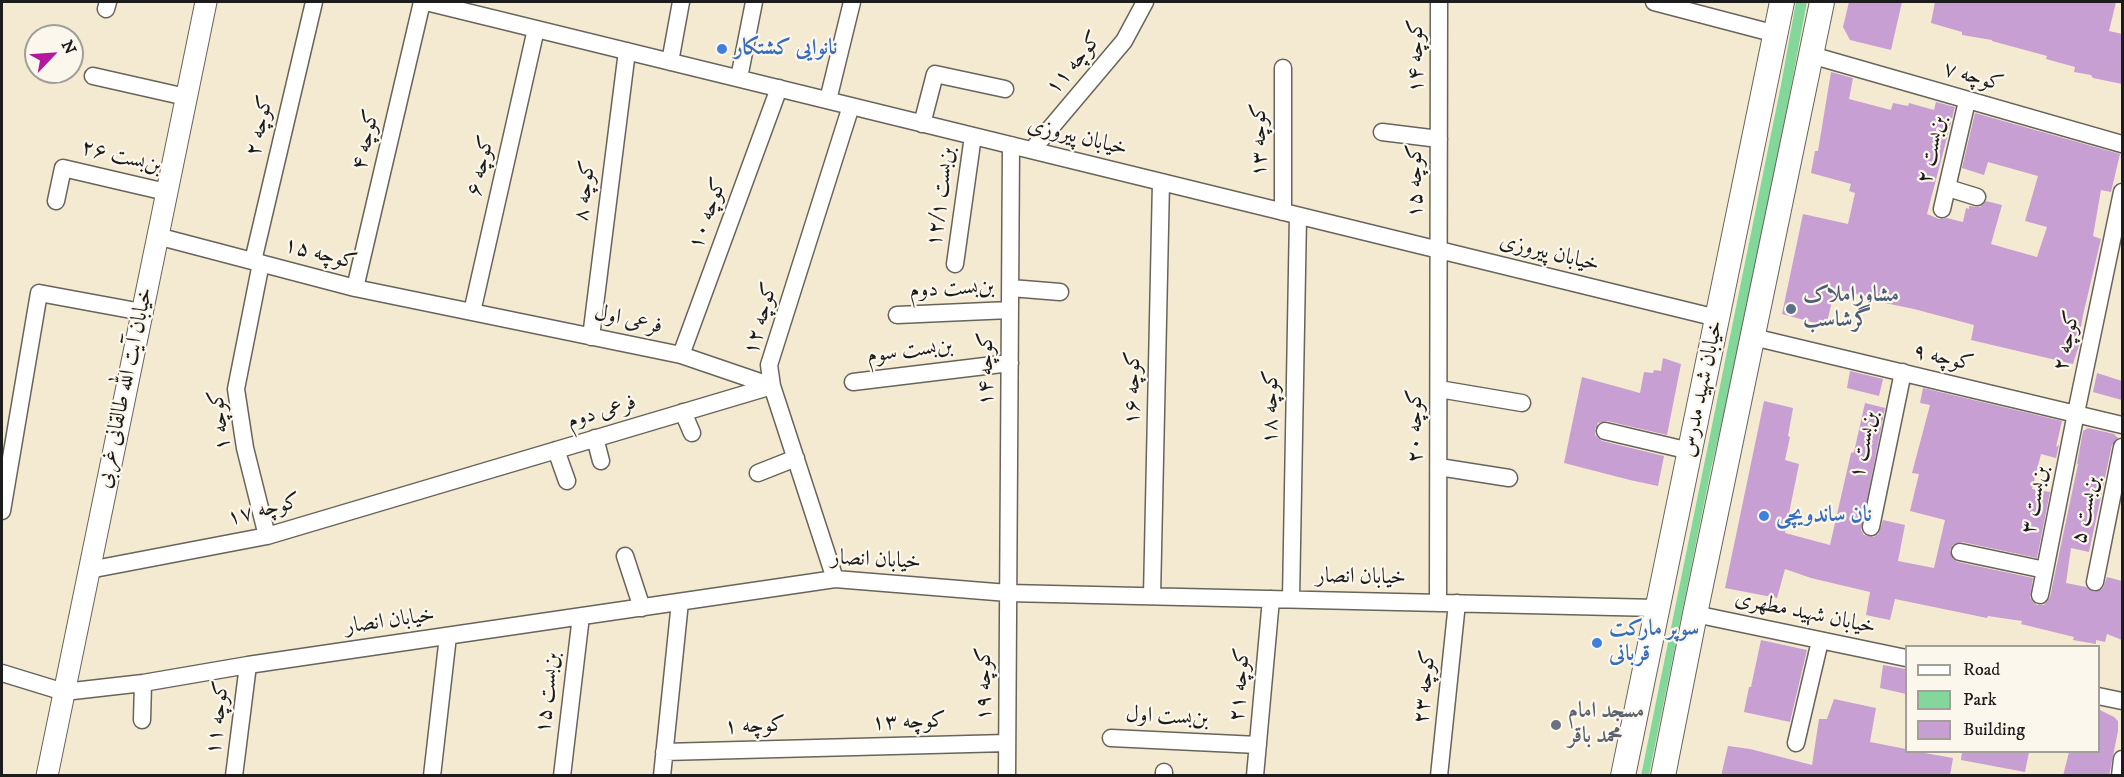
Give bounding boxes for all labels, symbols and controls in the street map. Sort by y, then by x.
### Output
street label: کوچه ۱۴ [1404,19,1430,93]
north arrow [24,24,84,84]
street label: کوچه ۱۱ [1041,27,1109,101]
place label: نانوایی کشتکار [734,36,838,62]
text: N [57,37,80,57]
marker: نانوایی کشتکار [715,42,729,56]
street label: کوچه ۷ [1940,57,2006,99]
street label: کوچه ۲ [241,93,281,159]
street label: کوچه ۱۳ [1247,103,1273,177]
street label: کوچه ۴ [347,107,387,173]
street label: خیابان پیروزی [1024,113,1130,163]
street label: بن‌بست ۲ [1912,113,1954,187]
street label: کوچه ۶ [462,133,502,199]
street label: بن‌بست ۲۶ [78,135,164,181]
street label: کوچه ۱۵ [1403,144,1429,218]
street label: بن‌بست ۱۲/۱ [922,145,962,249]
street label: کوچه ۸ [569,159,603,223]
street label: کوچه ۱۰ [684,175,734,253]
street label: خیابان پیروزی [1496,229,1602,279]
street label: کوچه ۱۵ [281,233,359,277]
street label: بن‌بست دوم [909,275,995,305]
street label: کوچه ۱۲ [739,280,785,358]
place label: مشاوراملاک گرشاسب [1803,283,1899,334]
street label: خیابان آیت الله طالقانی غربی [92,285,160,491]
street label: فرعی اول [591,301,665,341]
marker: مشاوراملاک گرشاسب [1784,302,1798,316]
street label: کوچه ۲ [2049,308,2087,374]
street label: خیابان شهید مدرس [1676,318,1730,460]
street label: کوچه ۱۴ [974,332,1000,406]
street label: بن‌بست سوم [866,334,954,370]
street label: کوچه ۹ [1910,339,1976,379]
street label: کوچه ۱۶ [1120,351,1148,425]
street label: کوچه ۱۸ [1258,370,1286,444]
street label: کوچه ۱ [204,388,238,452]
street label: کوچه ۲۰ [1403,389,1429,463]
street label: فرعی دوم [564,390,640,436]
street label: بن‌بست ۱ [1845,408,1885,482]
street label: بن‌بست ۳ [2016,464,2056,536]
street label: بن‌بست ۵ [2067,473,2107,547]
street label: کوچه ۱۷ [225,489,303,533]
place label: نان ساندویچی [1776,503,1872,529]
marker: نان ساندویچی [1757,509,1771,523]
street label: خیابان انصار [830,545,922,577]
street label: خیابان انصار [1316,564,1406,592]
street label: خیابان شهید مطهری [1732,586,1878,642]
street label: خیابان انصار [344,603,436,641]
place label: سوپر مارکت قربانی [1609,617,1699,668]
marker: سوپر مارکت قربانی [1590,636,1604,650]
legend [1905,645,2100,753]
street label: کوچه ۱۹ [972,647,998,721]
street label: کوچه ۲۱ [1225,647,1257,723]
street label: کوچه ۲۳ [1409,649,1443,725]
street label: بن‌بست ۱۵ [531,651,567,735]
text: Road [1963,659,2000,681]
street label: کوچه ۱۱ [201,680,237,756]
text: Park [1963,689,1997,711]
place label: مسجد امام محمد باقر [1568,699,1644,750]
street label: بن‌بست اول [1125,703,1209,733]
street label: کوچه ۱۳ [871,709,947,737]
street label: کوچه ۱ [724,713,786,741]
marker: مسجد امام محمد باقر [1549,718,1563,732]
text: Building [1963,719,2025,741]

